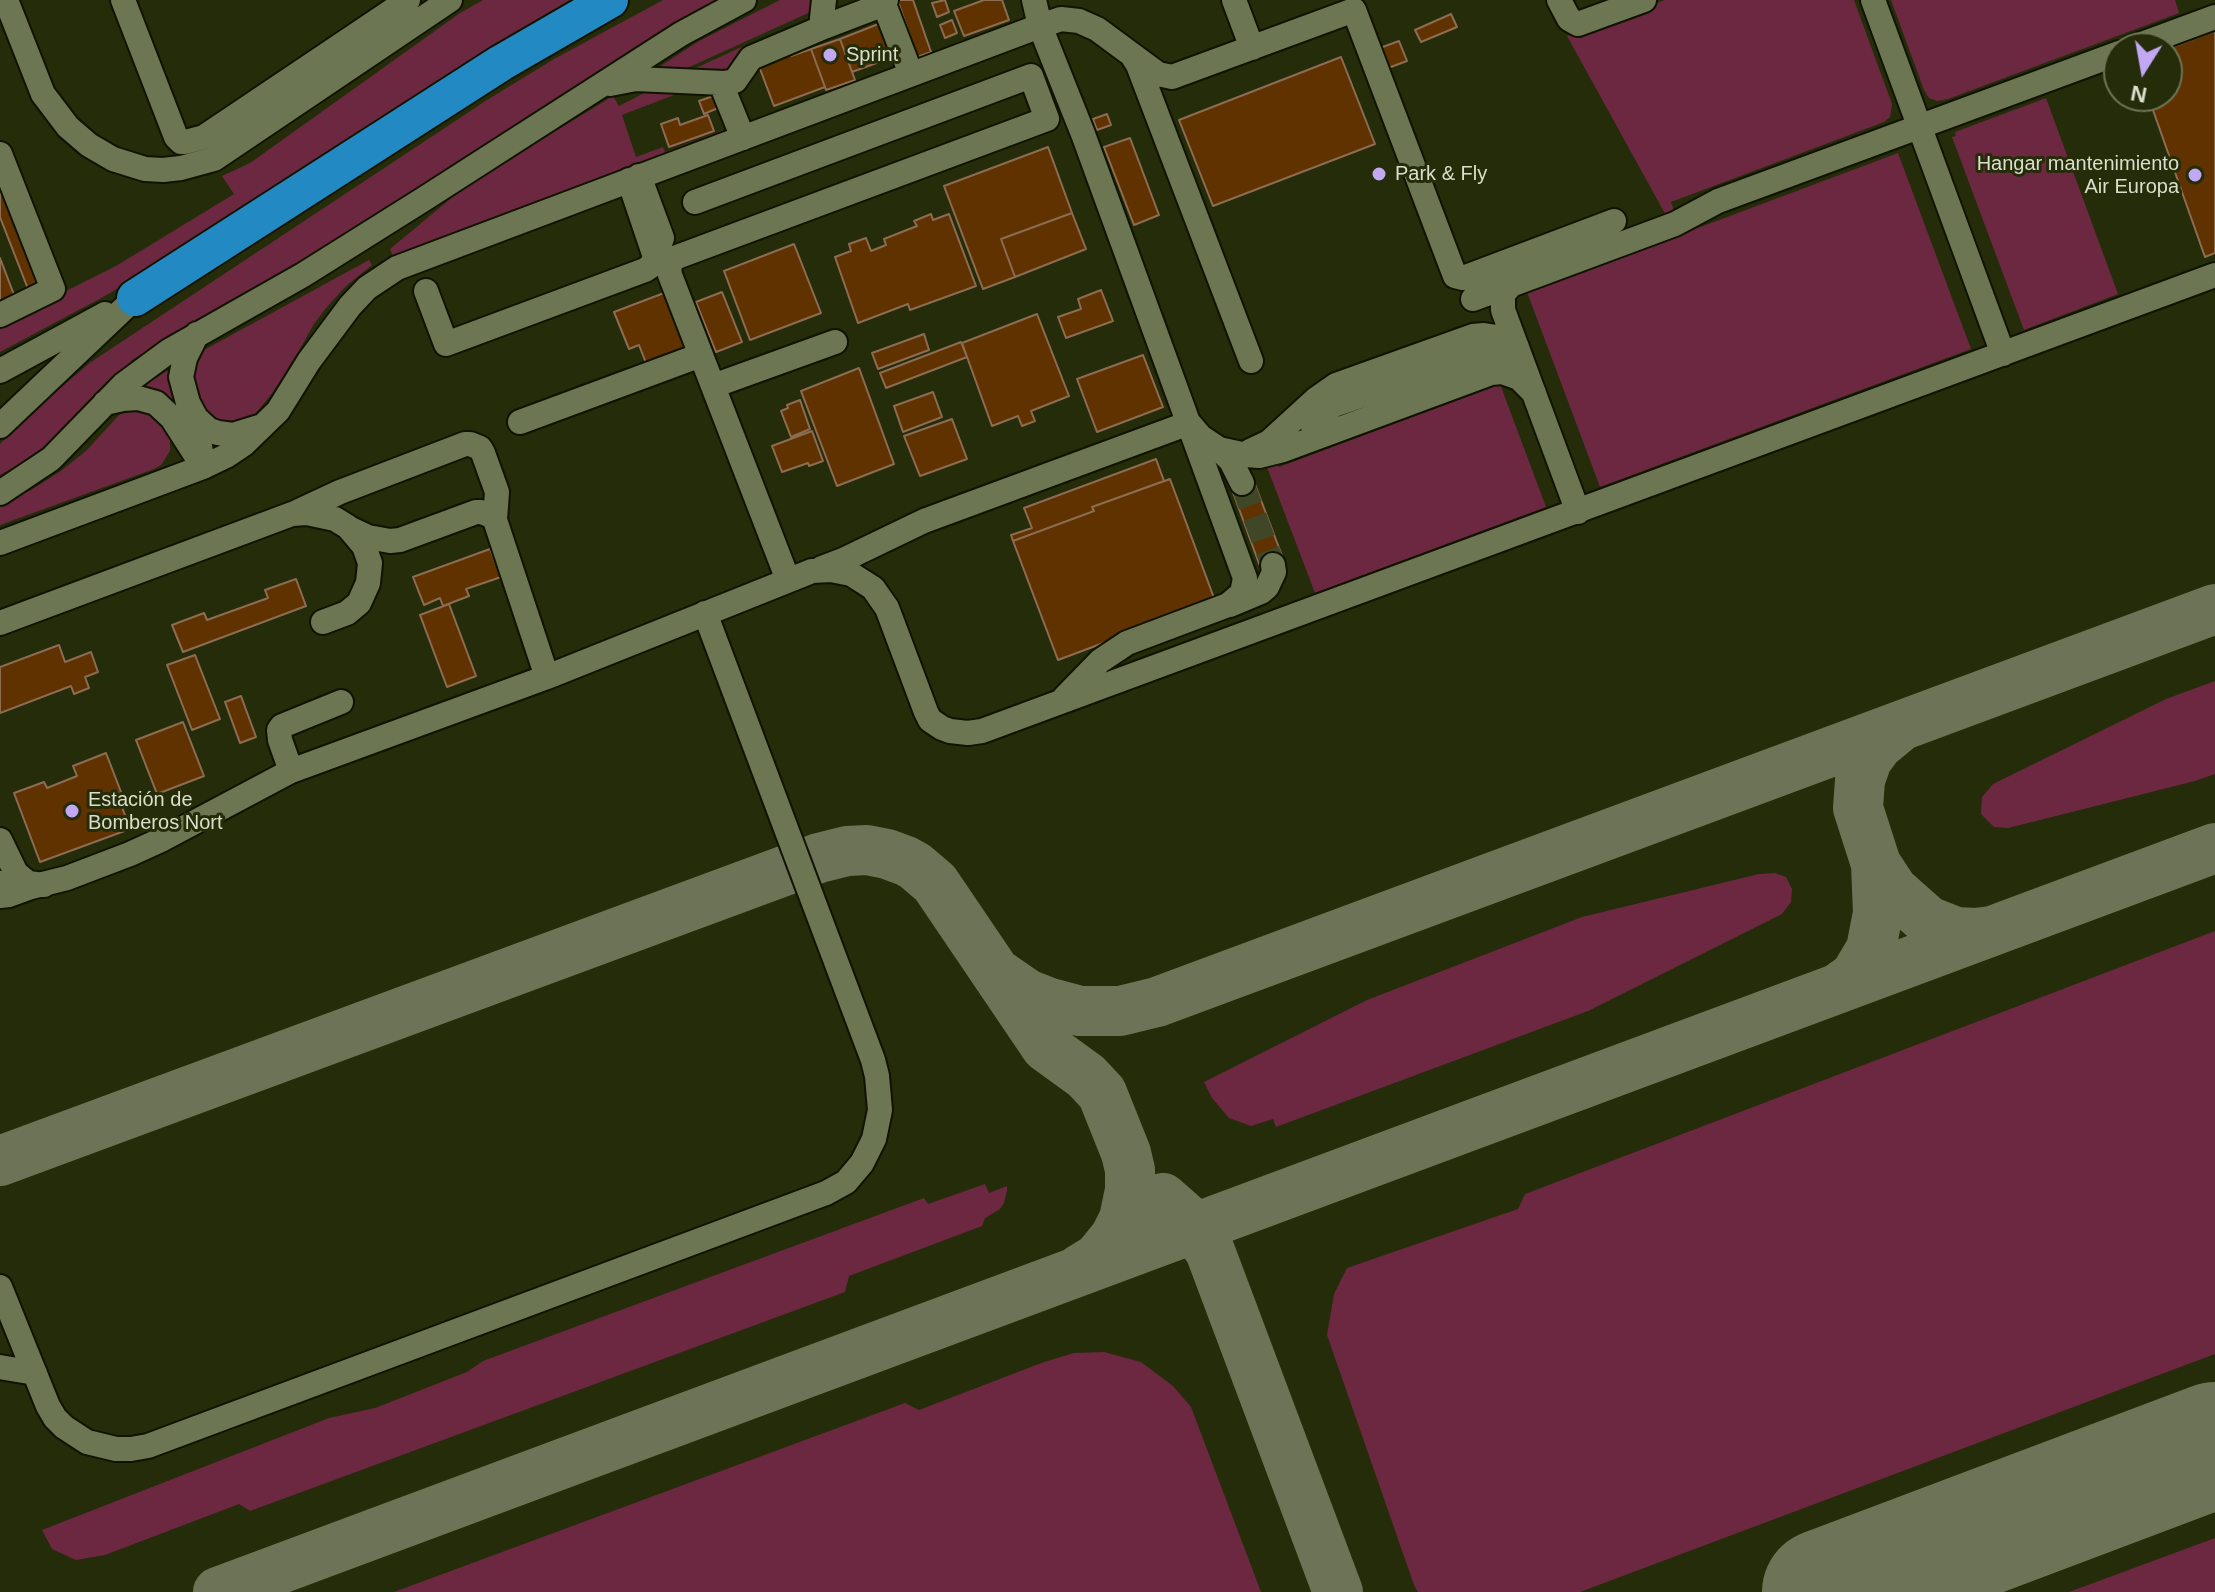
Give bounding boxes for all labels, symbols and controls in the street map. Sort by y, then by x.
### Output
north arrow [2103,32,2183,112]
place label: Sprint [846,43,898,67]
marker: Sprint [821,46,839,64]
text: N [2129,80,2149,108]
place label: Hangar mantenimiento Air Europa [1977,152,2179,199]
place label: Park & Fly [1395,162,1487,186]
marker: Park & Fly [1370,165,1388,183]
marker: Hangar mantenimiento Air Europa [2186,166,2204,184]
place label: Estación de Bomberos Nort [88,788,222,835]
marker: Estación de Bomberos Nort [63,802,81,820]

